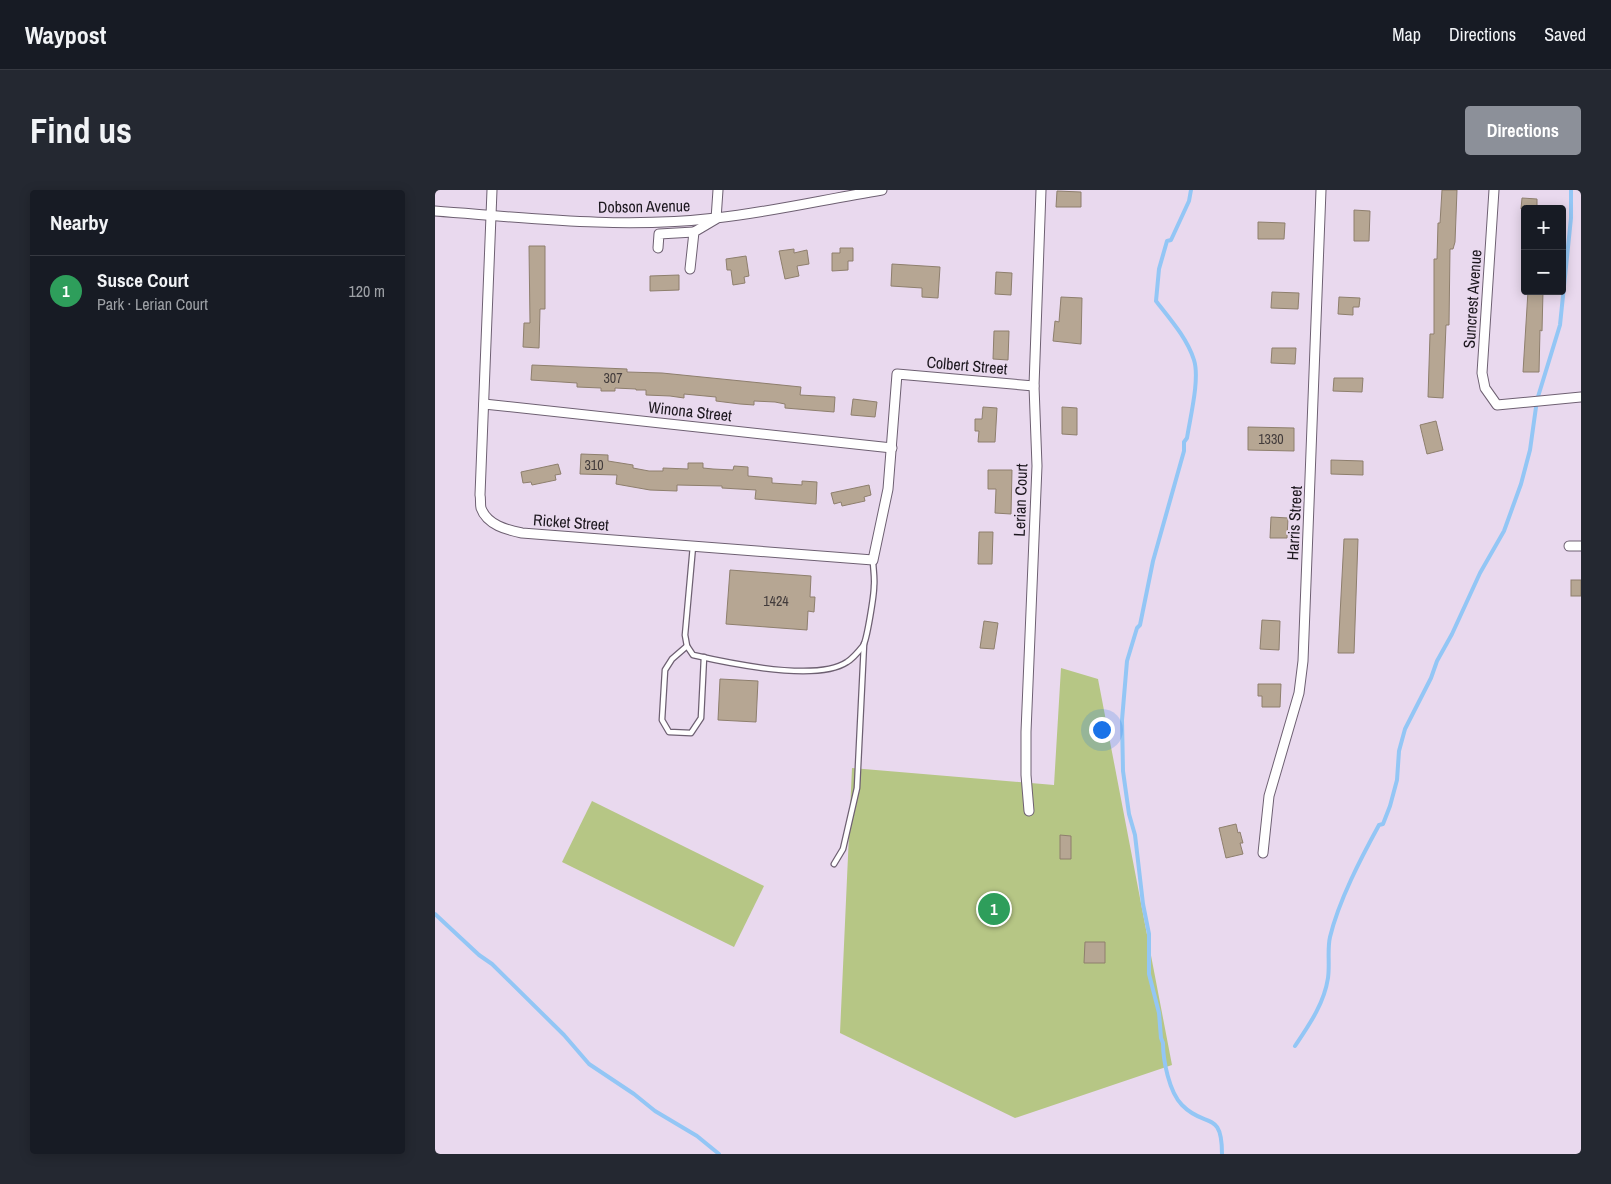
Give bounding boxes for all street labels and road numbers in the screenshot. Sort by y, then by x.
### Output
street label: Dobson Avenue [598,194,690,218]
street label: Suncrest Avenue [1458,249,1486,349]
street label: Colbert Street [926,351,1009,380]
street label: Winona Street [647,396,733,426]
street label: Lerian Court [1008,463,1032,537]
street label: Harris Street [1281,485,1307,561]
street label: Ricket Street [532,508,610,536]

